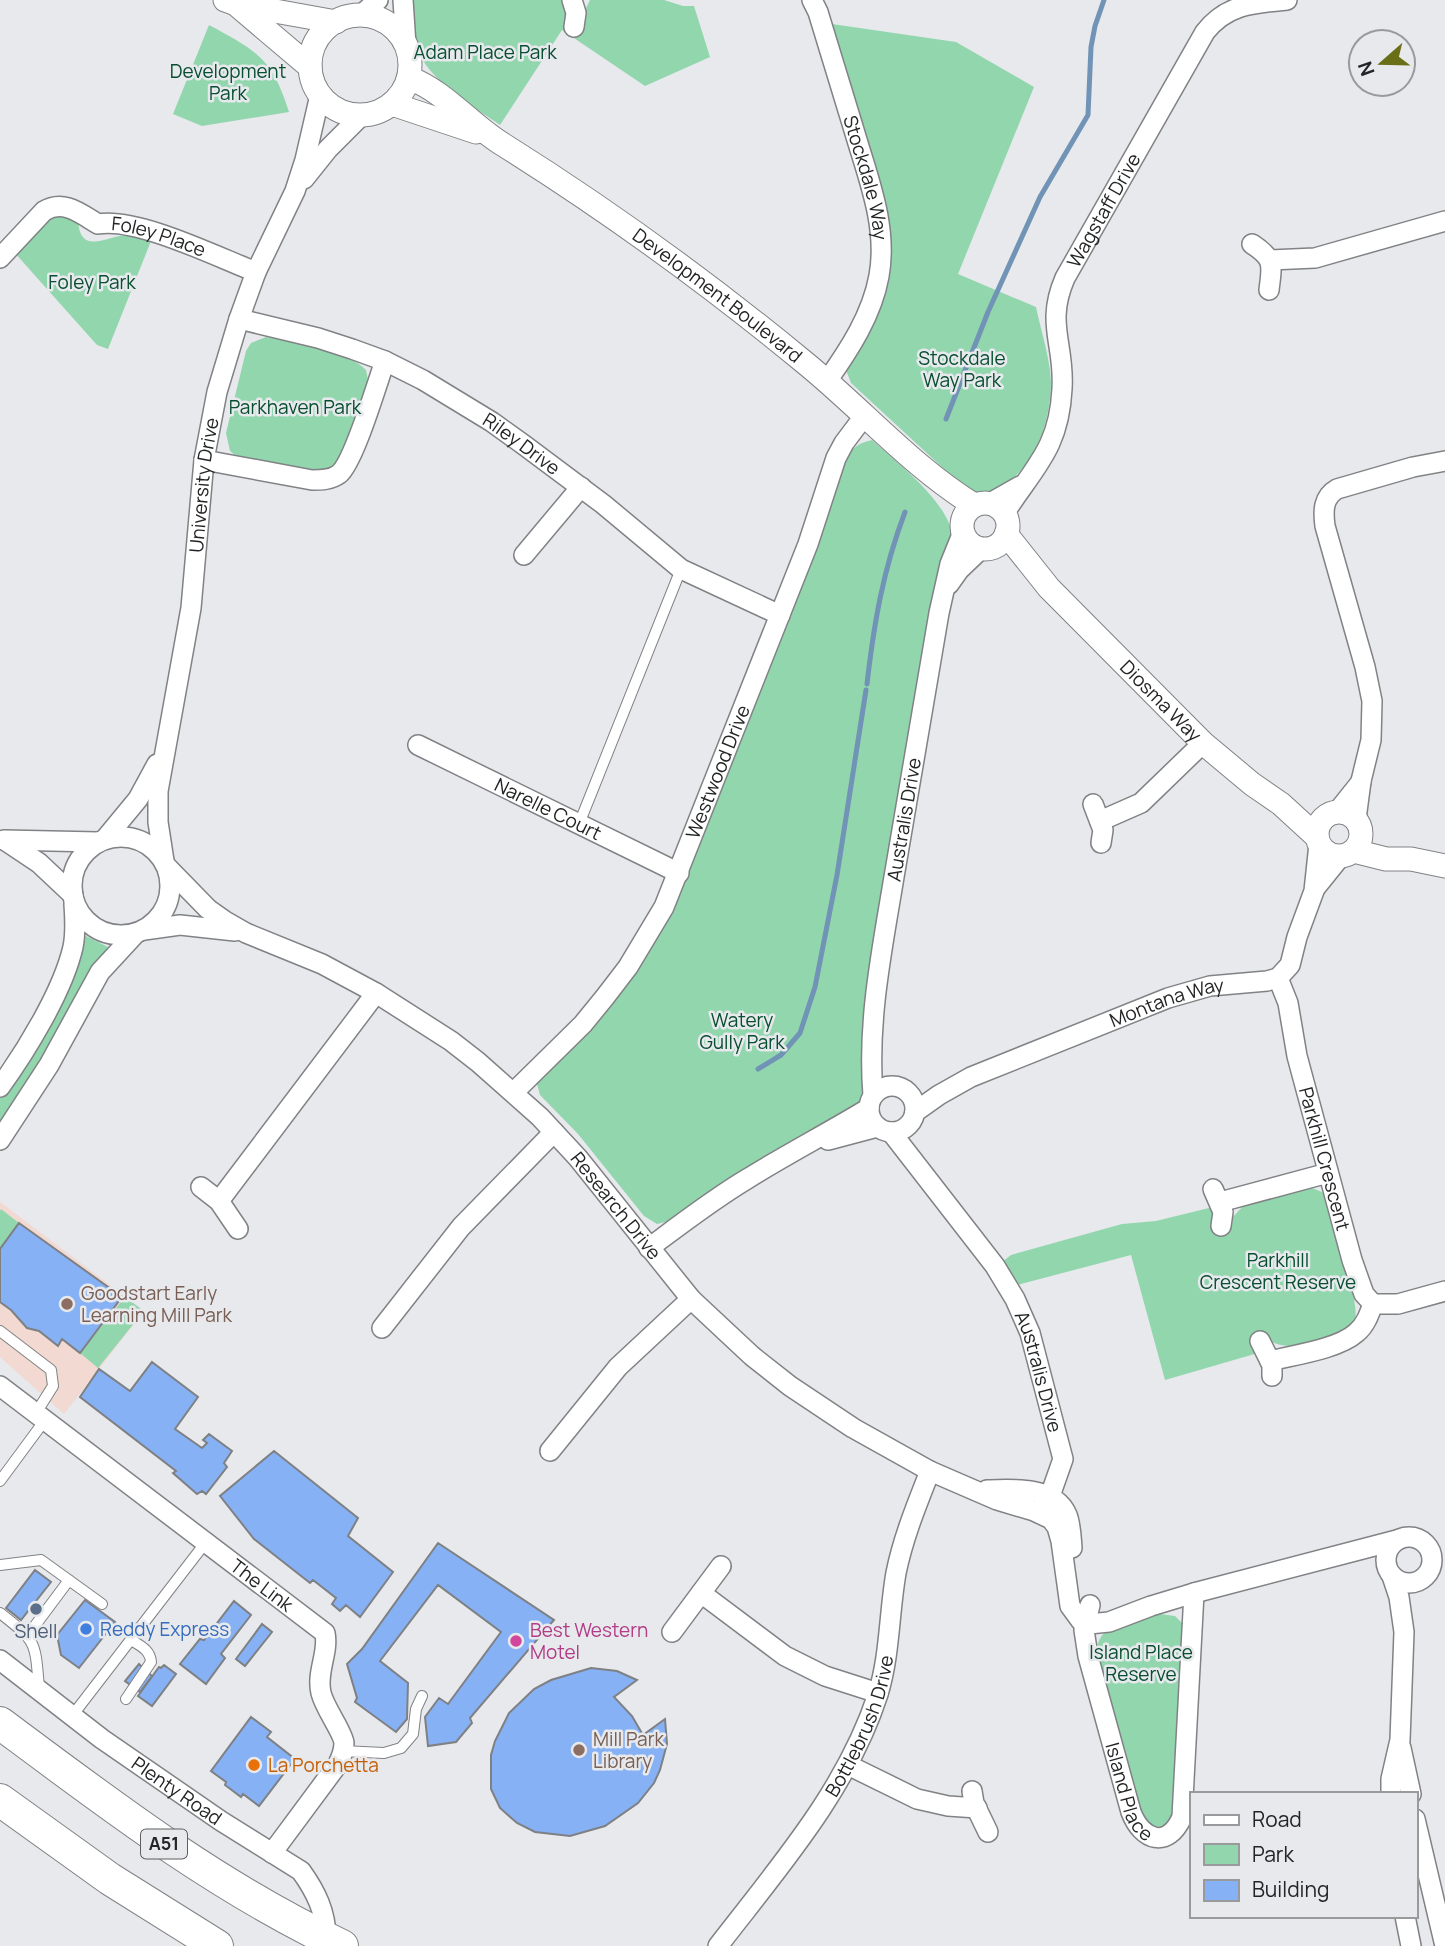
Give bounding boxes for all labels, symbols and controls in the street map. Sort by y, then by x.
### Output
north arrow [1347,28,1417,98]
park label: Adam Place Park [413,39,557,65]
park label: Development Park [170,58,286,106]
text: N [1351,58,1381,80]
street label: Stockdale Way [837,112,894,241]
street label: Wagstaff Drive [1061,148,1146,272]
street label: Foley Place [110,210,210,263]
street label: Development Boulevard [627,222,808,369]
park label: Foley Park [48,269,136,295]
park label: Stockdale Way Park [918,345,1006,393]
park label: Parkhaven Park [229,394,362,420]
street label: Riley Drive [478,407,566,481]
street label: University Drive [183,415,225,554]
street label: Diosma Way [1115,654,1208,747]
street label: Westwood Drive [679,701,756,842]
street label: Australis Drive [880,756,927,883]
street label: Narelle Court [490,772,606,846]
street label: Montana Way [1106,972,1225,1033]
park label: Watery Gully Park [699,1007,785,1055]
street label: Parkhill Crescent [1293,1084,1356,1233]
street label: Research Drive [565,1146,667,1265]
park label: Parkhill Crescent Reserve [1200,1247,1356,1295]
place label: Goodstart Early Learning Mill Park [81,1280,233,1328]
marker: Goodstart Early Learning Mill Park [59,1296,75,1312]
street label: Australis Drive [1009,1307,1068,1435]
street label: The Link [225,1553,299,1618]
marker: Shell [28,1601,44,1617]
place label: Reddy Express [100,1616,229,1642]
place label: Best Western Motel [530,1617,648,1665]
place label: Shell [15,1618,57,1644]
marker: Reddy Express [78,1621,94,1637]
marker: Best Western Motel [508,1633,524,1649]
park label: Island Place Reserve [1089,1639,1193,1687]
street label: Bottlebrush Drive [819,1653,899,1802]
place label: Mill Park Library [593,1726,665,1774]
street label: Island Place [1099,1740,1158,1847]
marker: Mill Park Library [571,1742,587,1758]
street label: Plenty Road [127,1750,227,1831]
place label: La Porchetta [268,1752,379,1778]
marker: La Porchetta [246,1757,262,1773]
legend [1190,1792,1417,1918]
text: Road [1252,1805,1302,1833]
road number: A51 [141,1830,187,1858]
text: Park [1252,1840,1294,1868]
text: Building [1252,1875,1329,1903]

